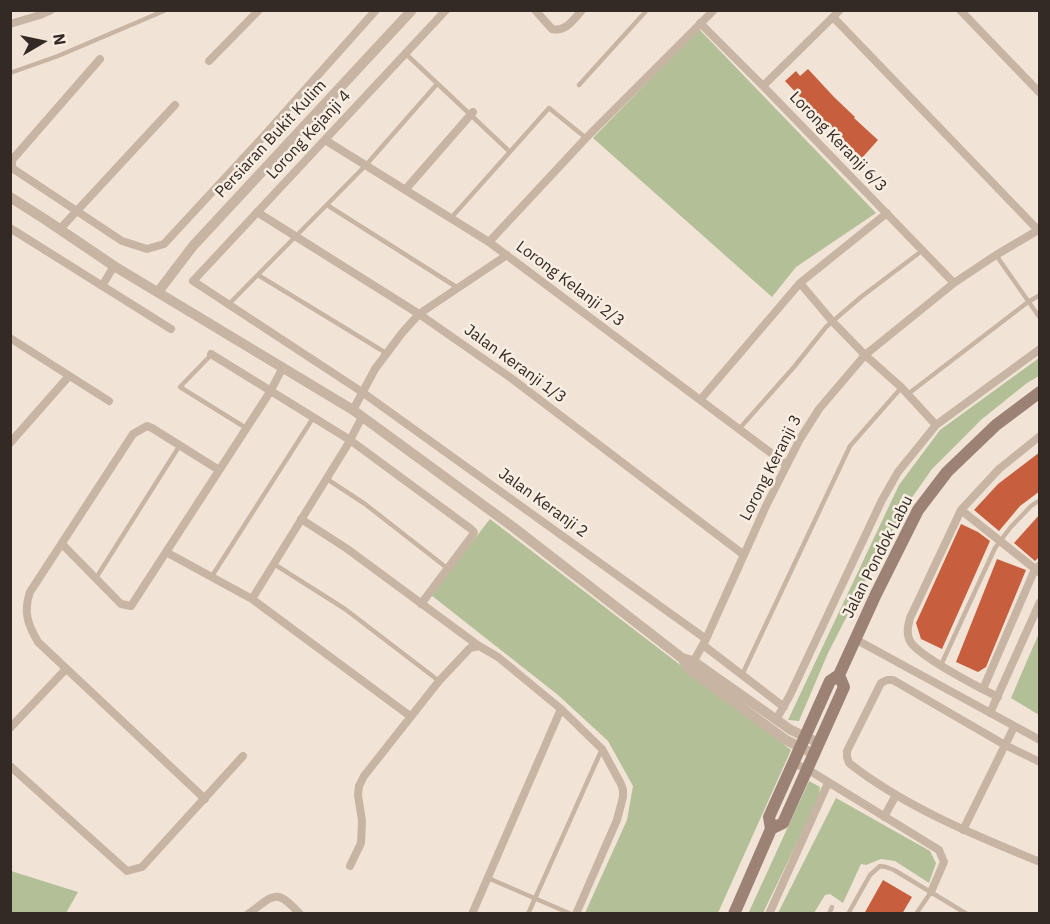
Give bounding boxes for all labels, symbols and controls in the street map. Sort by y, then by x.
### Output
north arrow [12,12,72,72]
text: N [49,32,71,46]
street label: Persiaran Bukit Kulim [211,76,331,202]
street label: Lorong Kejanji 4 [263,87,355,183]
street label: Lorong Keranji 6/3 [785,88,891,196]
street label: Lorong Kelanji 2/3 [512,237,628,331]
street label: Jalan Keranji 1/3 [460,321,570,407]
street label: Lorong Keranji 3 [736,412,806,524]
street label: Jalan Keranji 2 [495,464,591,542]
street label: Jalan Pondok Labu [839,492,917,622]

